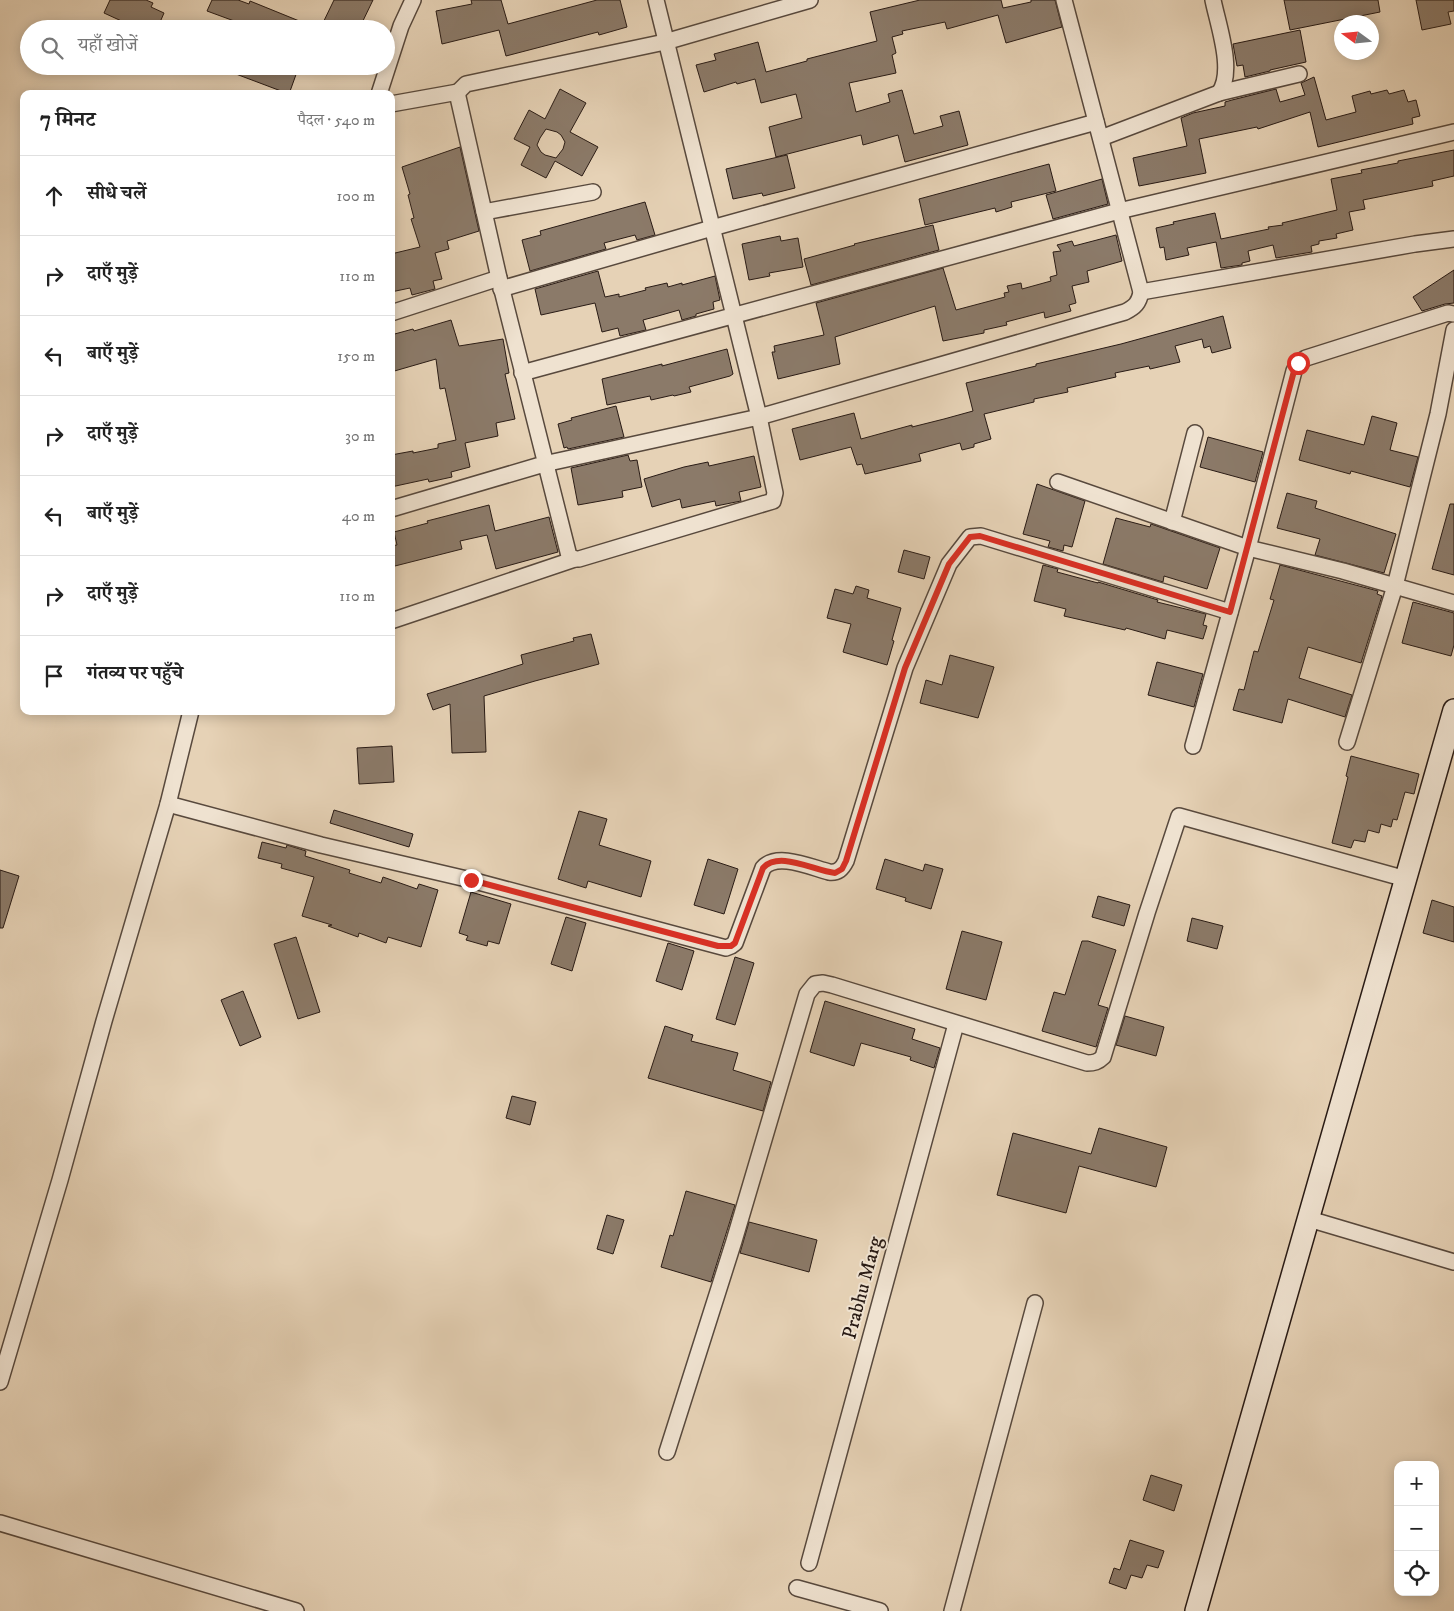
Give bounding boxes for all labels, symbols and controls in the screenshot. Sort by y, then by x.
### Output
north arrow [1334,15,1379,60]
search box [20,20,395,75]
icon: search [38,34,66,62]
text: यहाँ खोजें [78,34,138,57]
text: 7 मिनट [40,107,95,133]
text: पैदल · 540 m [298,110,375,130]
icon: ahead [40,182,68,210]
text: सीधे चलें [87,182,146,205]
text: 100 m [337,186,375,206]
icon: right [40,262,68,290]
text: दाएँ मुड़ें [87,262,138,285]
text: 110 m [339,266,375,286]
icon: left [40,342,68,370]
text: बाएँ मुड़ें [87,342,138,365]
text: 150 m [337,346,375,366]
route start [1287,352,1310,375]
icon: right [40,422,68,450]
text: दाएँ मुड़ें [87,422,138,445]
text: 30 m [345,426,375,446]
icon: left [40,502,68,530]
text: बाएँ मुड़ें [87,502,138,525]
text: 40 m [342,506,375,526]
icon: right [40,582,68,610]
text: दाएँ मुड़ें [87,582,138,605]
text: 110 m [339,586,375,606]
icon: arrive [40,662,68,690]
text: गंतव्य पर पहुँचे [87,662,183,685]
route end [460,869,483,892]
street label: Prabhu Marg [837,1234,889,1342]
map controls [1394,1461,1439,1596]
button: + [1394,1461,1439,1506]
button: − [1394,1506,1439,1551]
button: locate [1394,1551,1439,1596]

